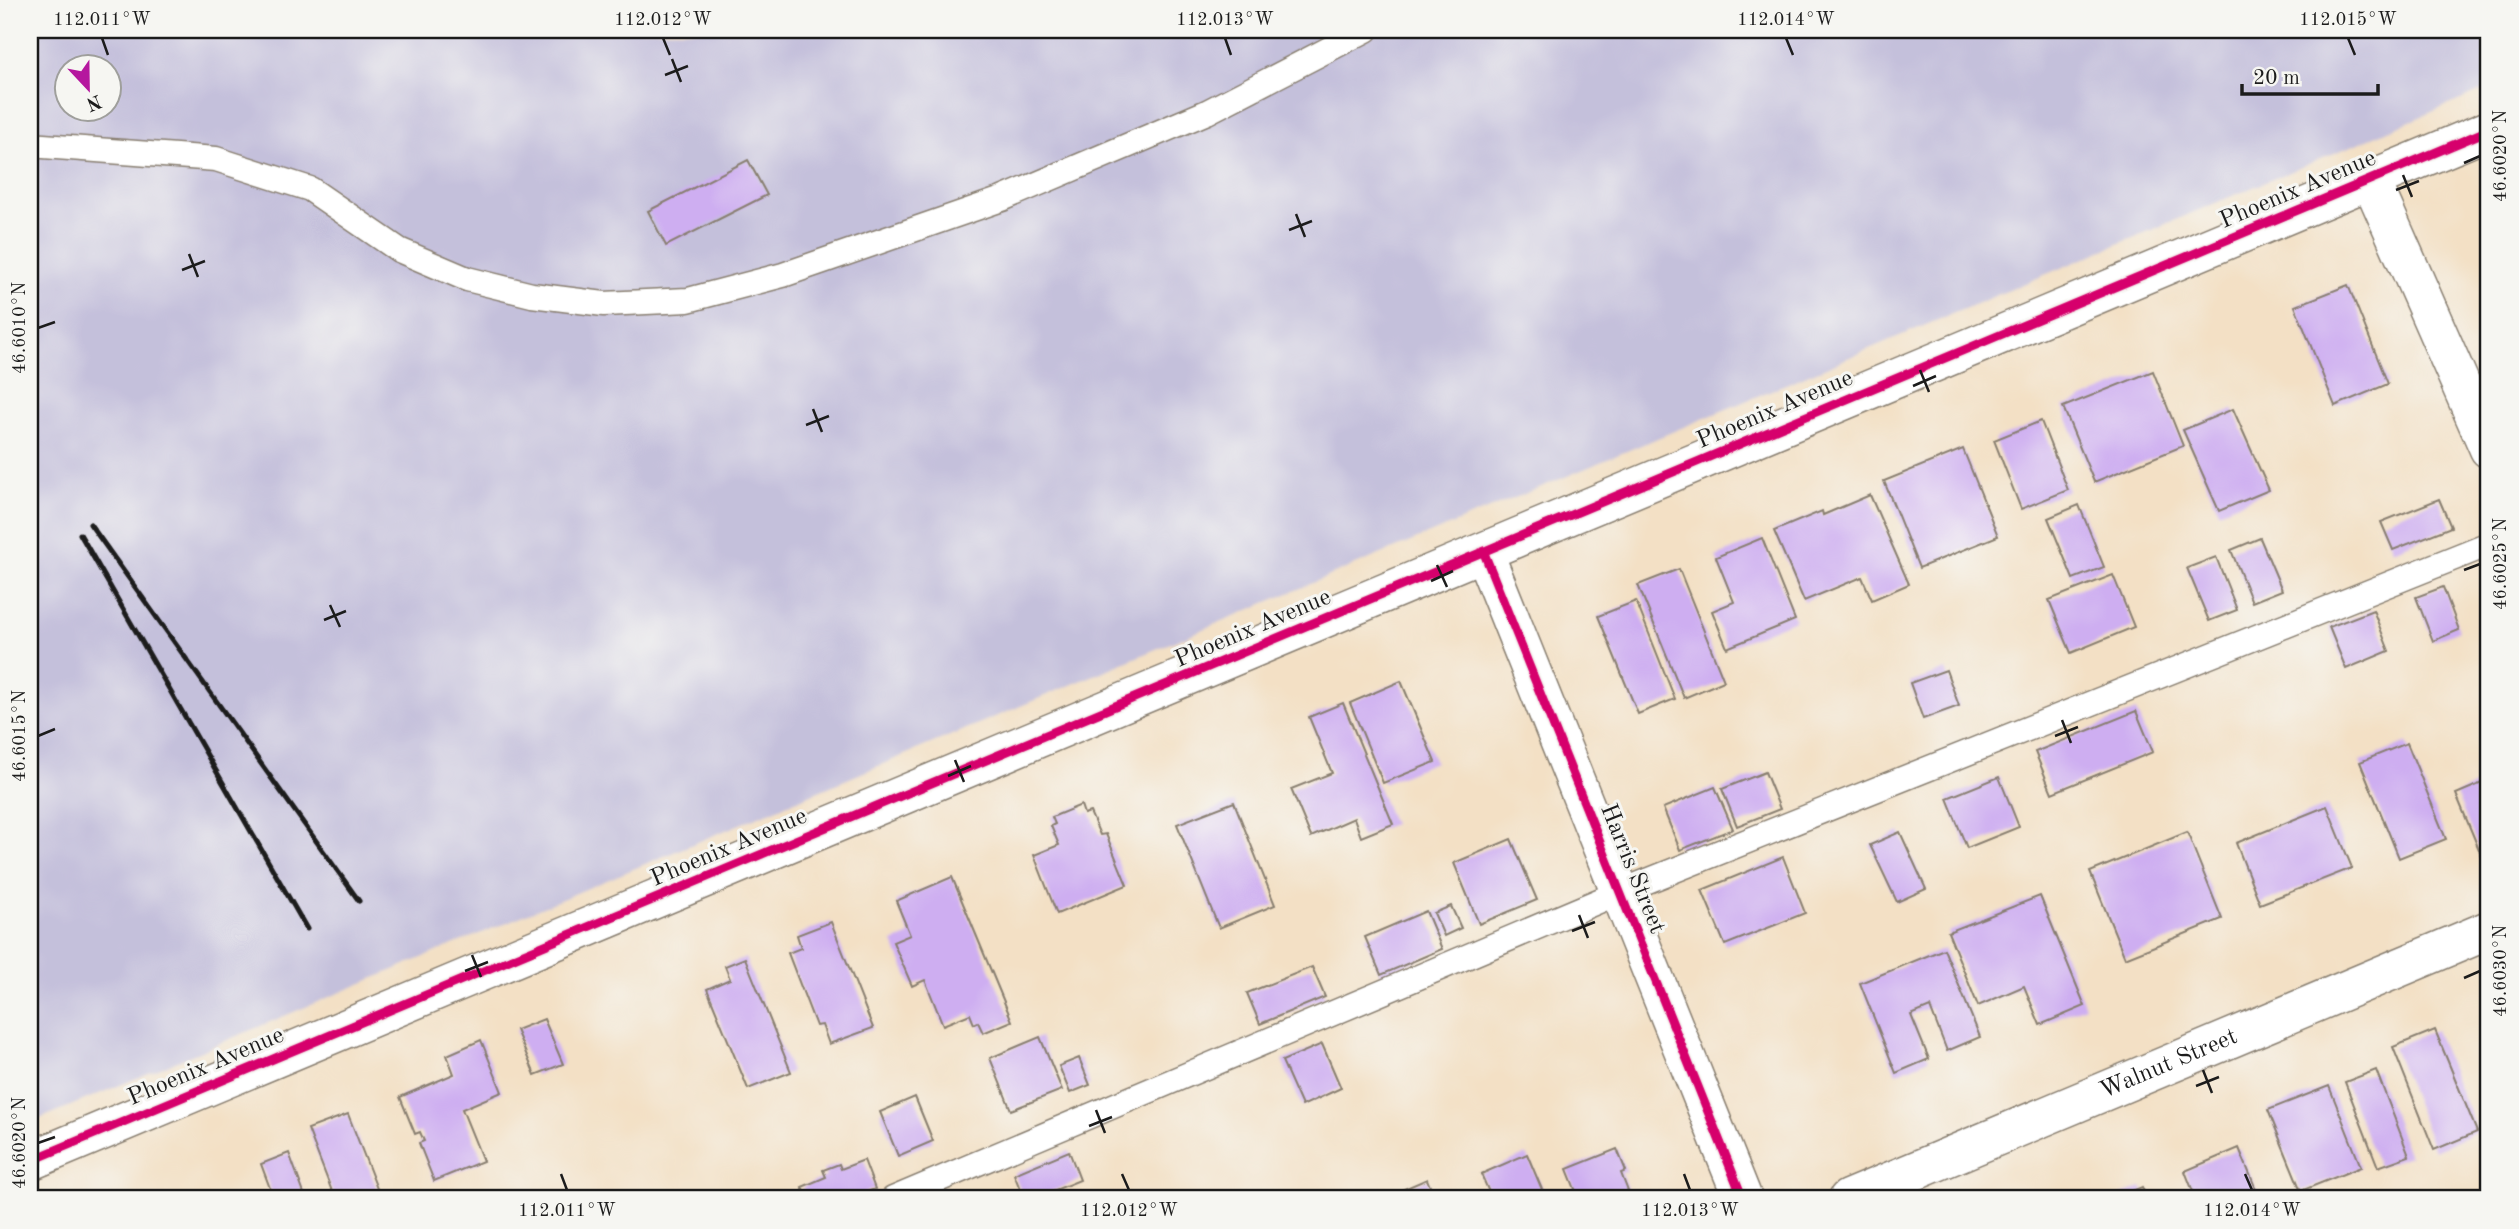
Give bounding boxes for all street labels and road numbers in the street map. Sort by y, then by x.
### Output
street label: Phoenix Avenue [2216,146,2380,234]
street label: Phoenix Avenue [1693,366,1857,454]
street label: Phoenix Avenue [1171,585,1335,673]
street label: Harris Street [1595,801,1669,937]
street label: Phoenix Avenue [647,804,811,892]
street label: Phoenix Avenue [124,1023,288,1111]
street label: Walnut Street [2097,1025,2241,1104]

